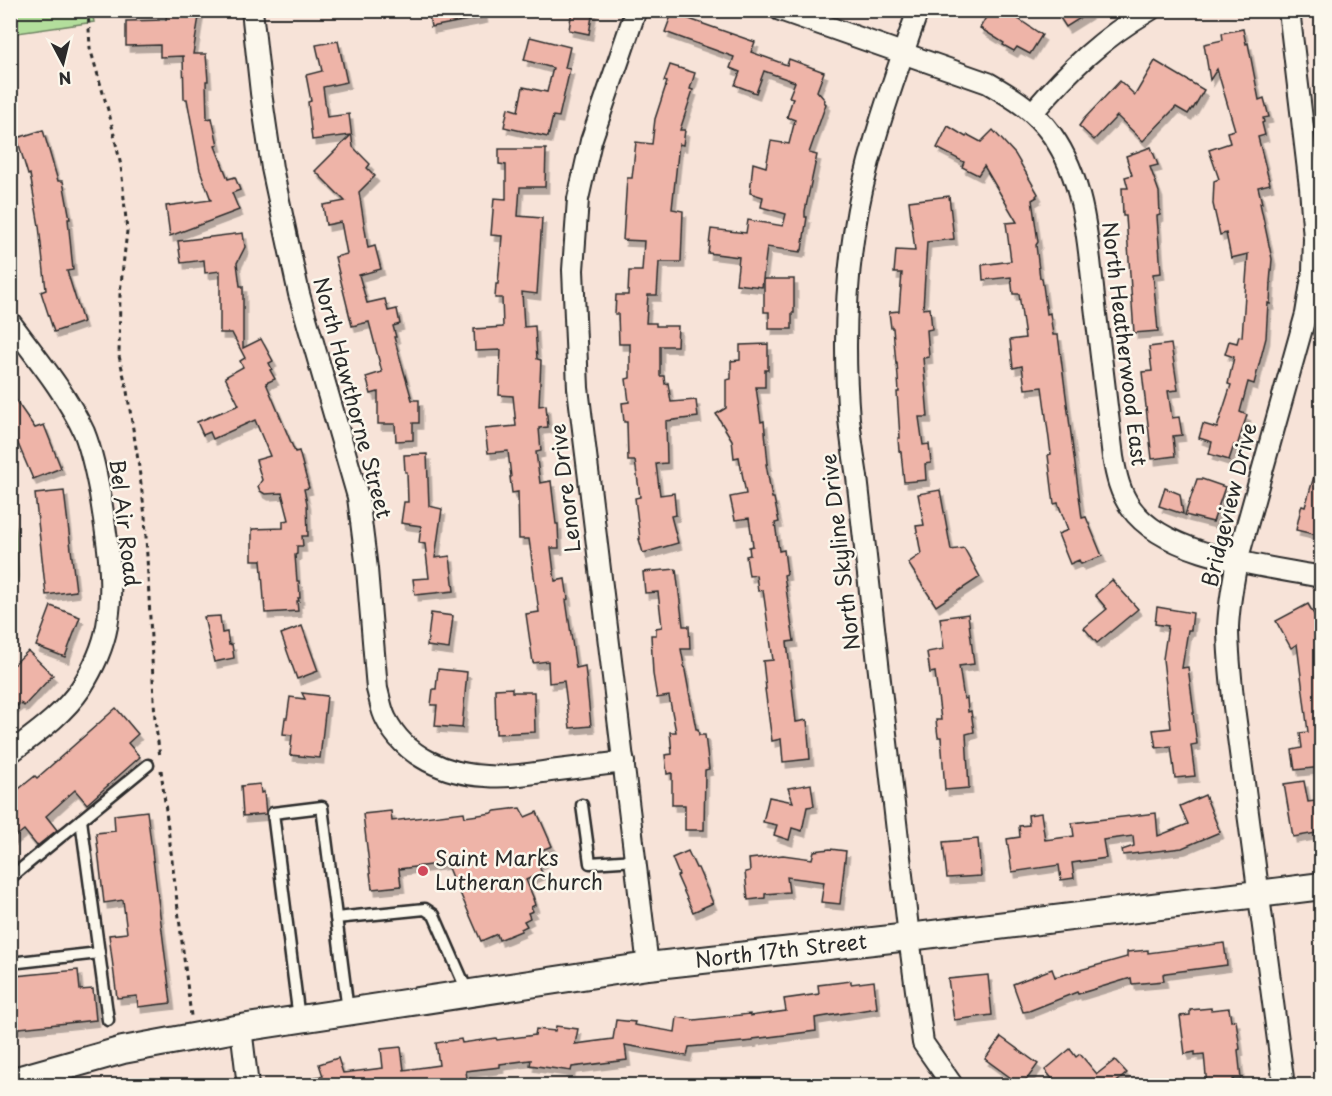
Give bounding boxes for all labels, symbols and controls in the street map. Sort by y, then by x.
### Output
north arrow [33,33,93,93]
text: N [57,66,73,92]
street label: North Heatherwood East [1095,220,1157,468]
street label: North Hawthorne Street [306,273,402,522]
street label: Bridgeview Drive [1192,419,1264,590]
street label: Lenore Drive [540,422,588,554]
street label: North Skyline Drive [811,452,867,652]
street label: Bel Air Road [102,457,150,588]
place label: Saint Marks Lutheran Church [435,841,603,897]
marker: Saint Marks Lutheran Church [416,864,430,878]
street label: North 17th Street [693,924,868,975]

